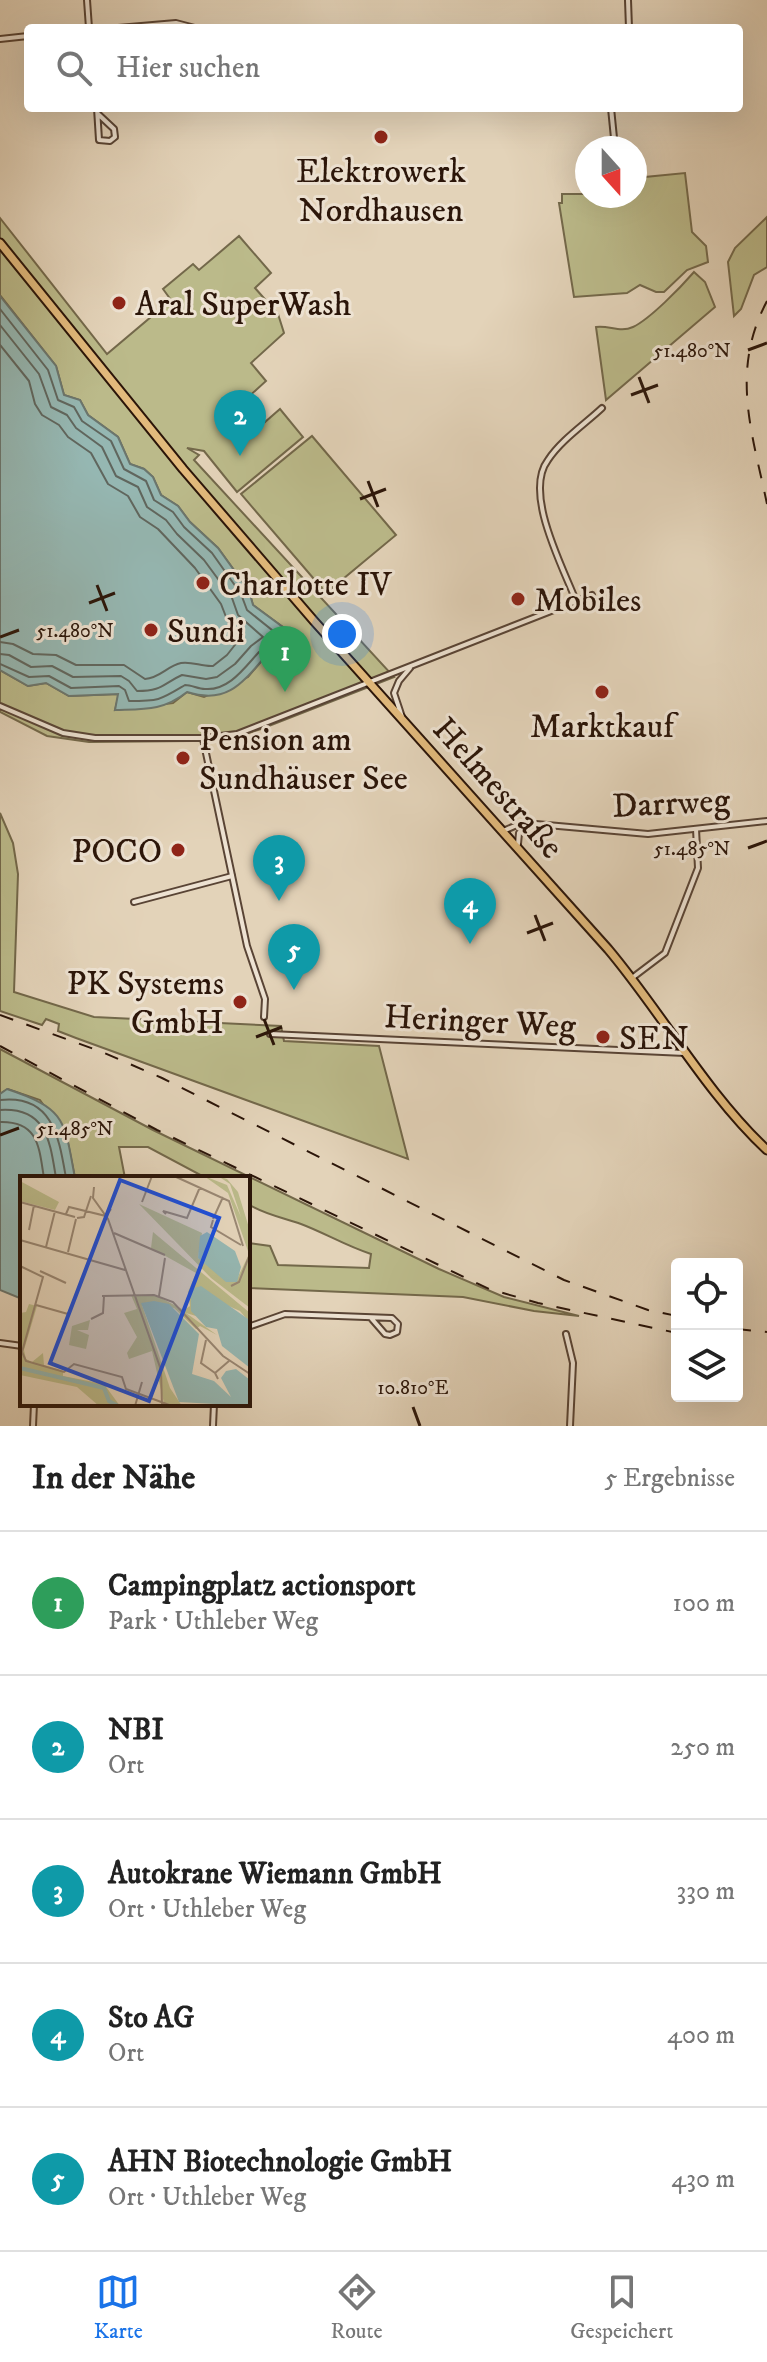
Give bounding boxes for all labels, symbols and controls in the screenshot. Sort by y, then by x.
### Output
search box [24,24,743,112]
icon: search [52,46,96,90]
text: Hier suchen [116,50,260,87]
marker: Elektrowerk Nordhausen [372,128,390,146]
north arrow [575,136,647,208]
place label: Elektrowerk Nordhausen [296,151,466,232]
place label: Aral SuperWash [135,284,351,326]
marker: Aral SuperWash [110,294,128,312]
text: 51.480°N [653,339,731,364]
pin: 2 [214,390,266,456]
place label: Charlotte IV [219,564,393,606]
marker: Charlotte IV [194,574,212,592]
place label: Mobiles [534,580,641,622]
marker: Mobiles [509,590,527,608]
place label: Sundi [167,611,245,653]
your location [322,614,362,654]
text: 51.480°N [36,619,114,644]
marker: Sundi [142,621,160,639]
pin: 1 [259,626,311,692]
marker: Marktkauf [593,683,611,701]
place label: Marktkauf [530,706,679,748]
street label: Helmestraße [423,709,572,868]
place label: Pension am Sundhäuser See [199,719,408,800]
marker: Pension am Sundhäuser See [174,749,192,767]
street label: Darrweg [611,780,731,828]
place label: POCO [71,831,162,873]
pin: 3 [253,835,305,901]
text: 51.485°N [654,837,730,862]
marker: POCO [169,841,187,859]
pin: 4 [444,878,496,944]
pin: 5 [268,924,320,990]
place label: PK Systems GmbH [66,963,224,1044]
marker: PK Systems GmbH [231,993,249,1011]
street label: Heringer Weg [383,996,577,1048]
place label: SEN [619,1018,689,1060]
marker: SEN [594,1028,612,1046]
text: 51.485°N [37,1117,113,1142]
inset map [20,1176,250,1406]
map controls [671,1258,743,1402]
button: locate [671,1258,743,1330]
button: layers [671,1330,743,1402]
text: 10.810°E [377,1376,449,1401]
text: In der Nähe [32,1457,195,1499]
text: 5 Ergebnisse [604,1462,735,1495]
text: Campingplatz actionsport [108,1568,416,1605]
text: 1 [53,1587,63,1620]
text: 100 m [672,1587,735,1620]
text: Park · Uthleber Weg [108,1605,318,1638]
text: NBI [108,1712,164,1749]
text: 2 [52,1731,64,1764]
text: 250 m [670,1731,735,1764]
text: Ort [108,1749,144,1782]
text: Autokrane Wiemann GmbH [108,1856,442,1893]
text: 3 [53,1875,63,1908]
text: 330 m [677,1875,735,1908]
text: Ort · Uthleber Weg [108,1893,306,1926]
text: Sto AG [108,2000,194,2037]
text: 4 [51,2019,65,2052]
text: 400 m [667,2019,735,2052]
text: Ort [108,2037,144,2070]
text: AHN Biotechnologie GmbH [108,2144,452,2181]
text: 5 [52,2163,64,2196]
text: 430 m [671,2163,735,2196]
text: Ort · Uthleber Weg [108,2181,306,2214]
tab: Karte [94,2270,143,2345]
tab: Route [331,2270,383,2345]
tab: Gespeichert [570,2270,673,2345]

